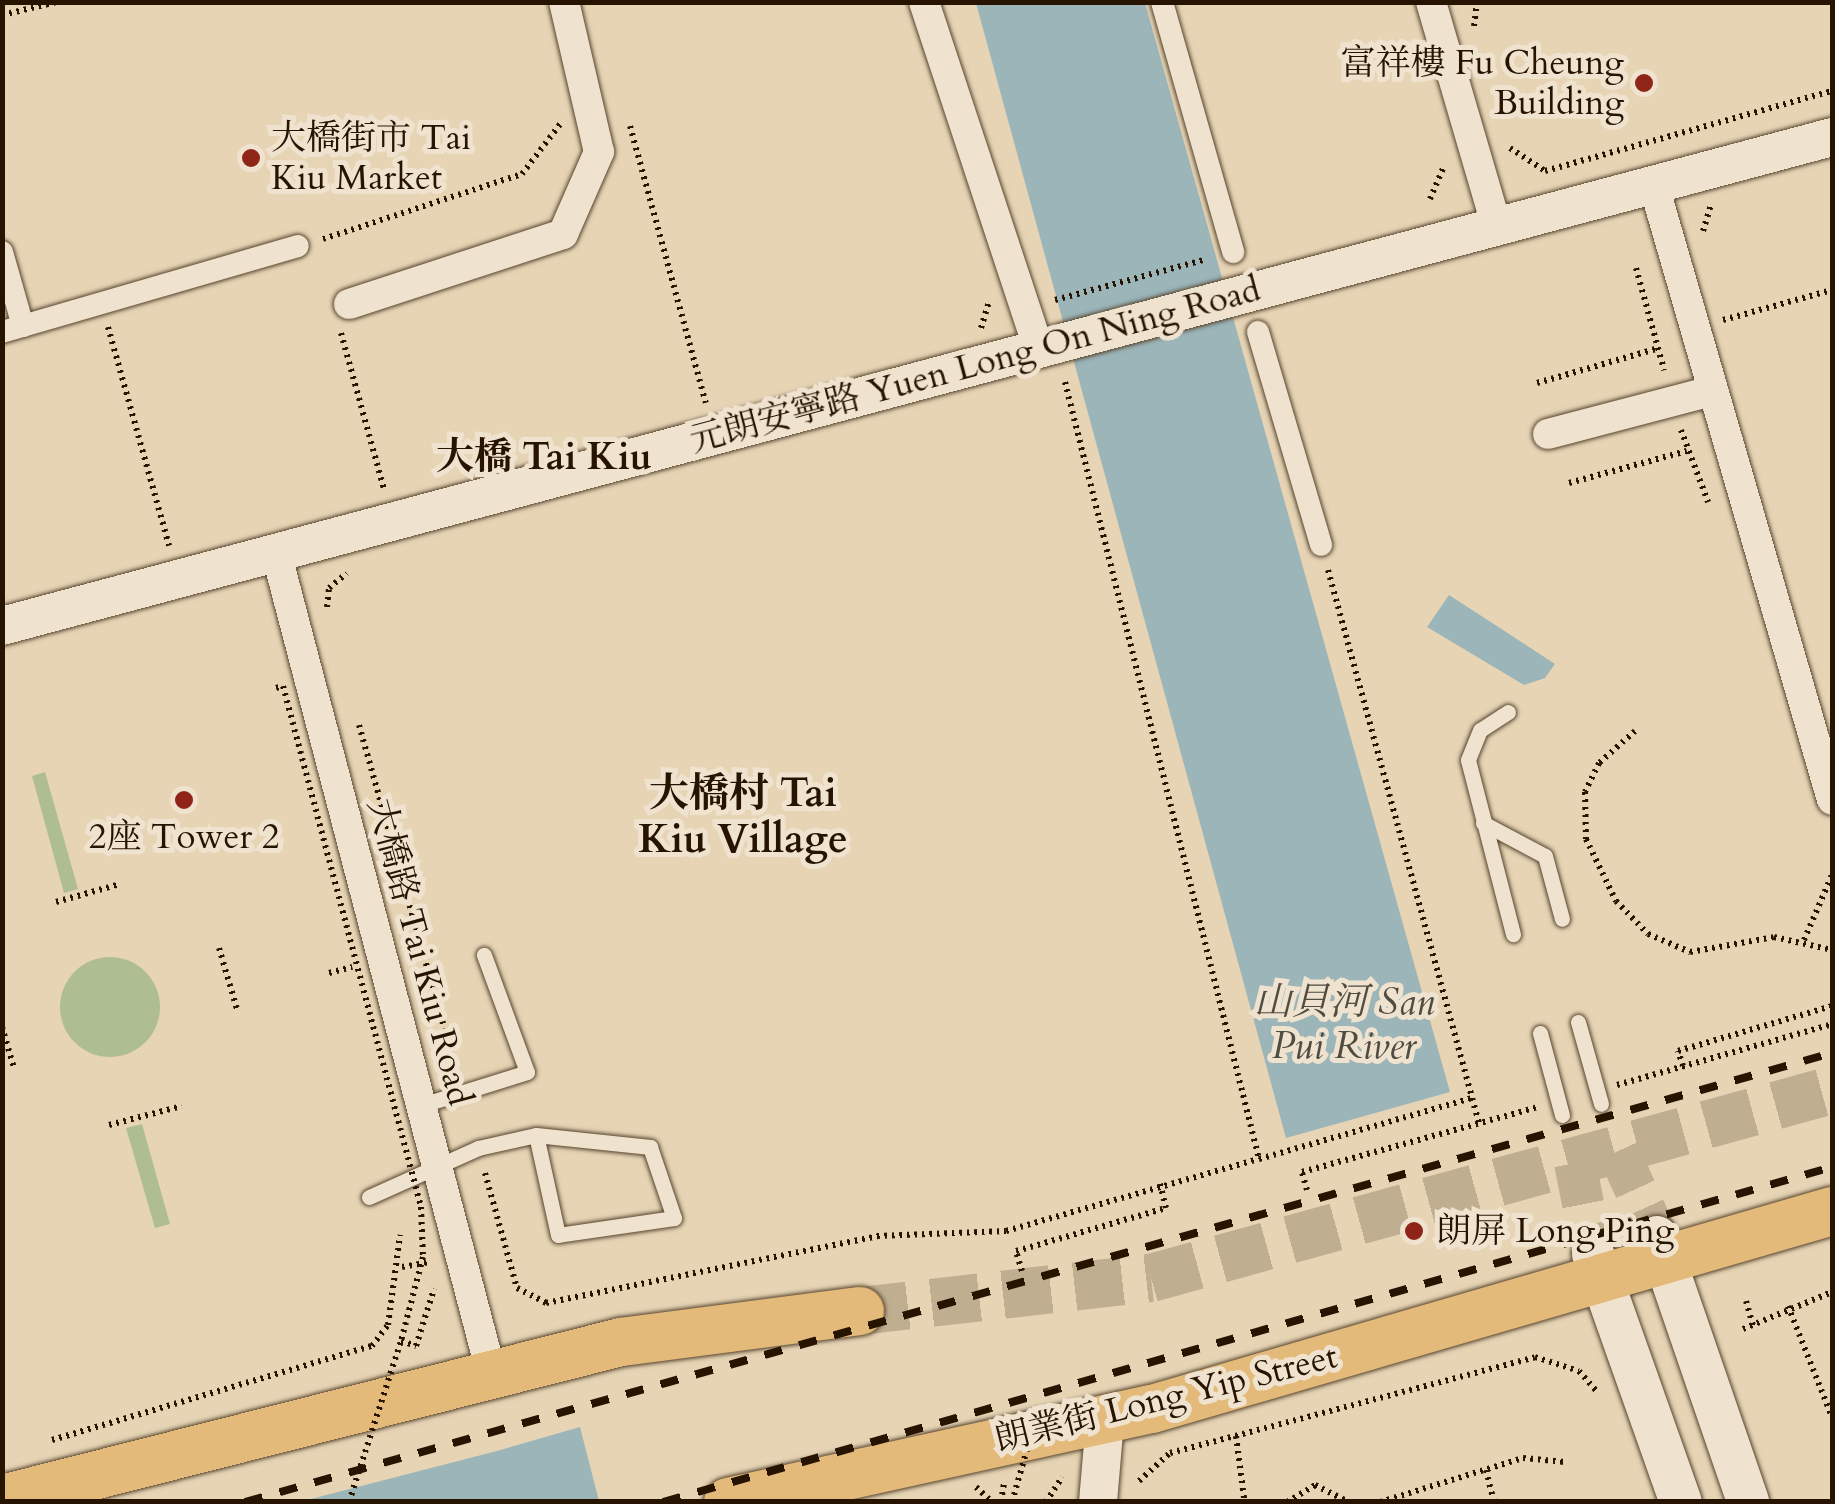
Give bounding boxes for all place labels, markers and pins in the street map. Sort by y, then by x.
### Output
place label: 富祥樓 Fu Cheung Building [1340,42,1624,124]
marker: 富祥樓 Fu Cheung Building [1633,72,1655,94]
place label: 大橋街市 Tai Kiu Market [271,117,471,199]
marker: 大橋街市 Tai Kiu Market [240,147,262,169]
marker: 2座 Tower 2 [173,789,195,811]
place label: 2座 Tower 2 [89,816,279,858]
place label: 朗屏 Long Ping [1436,1210,1674,1252]
marker: 朗屏 Long Ping [1401,1218,1427,1244]

